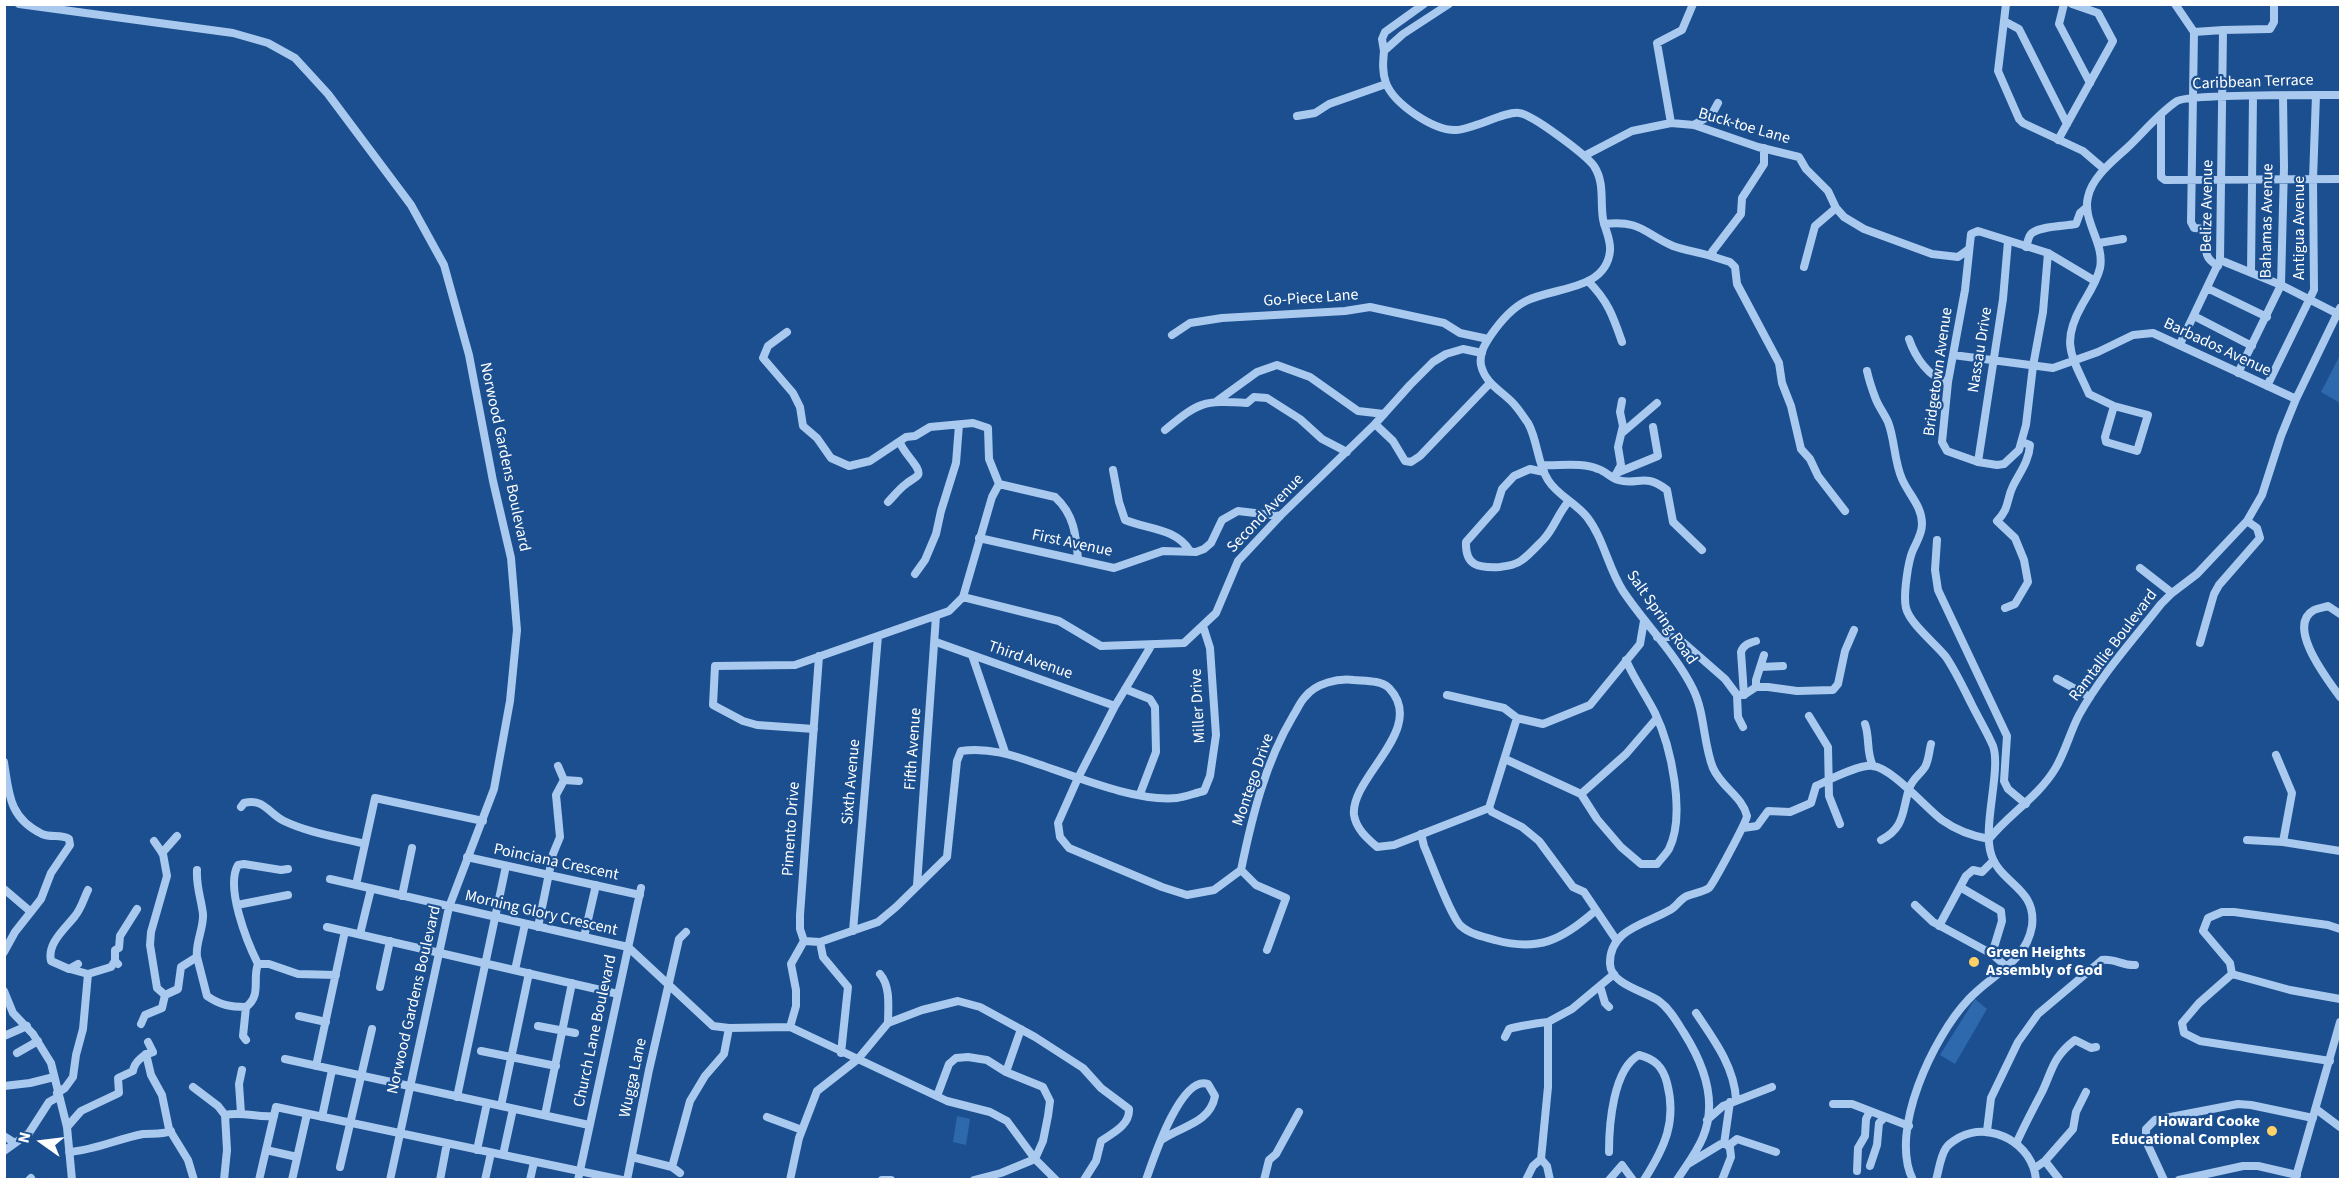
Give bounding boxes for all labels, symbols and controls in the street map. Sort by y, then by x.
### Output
street label: Caribbean Terrace [2192,71,2314,95]
street label: Buck-toe Lane [1696,105,1792,149]
street label: Belize Avenue [2198,160,2218,252]
street label: Bahamas Avenue [2257,163,2279,279]
street label: Antigua Avenue [2290,176,2310,280]
street label: Go-Piece Lane [1263,286,1359,312]
street label: Bridgetown Avenue [1920,306,1958,438]
street label: Nassau Drive [1965,306,1997,394]
street label: Barbados Avenue [2160,315,2274,381]
street label: Norwood Gardens Boulevard [475,361,533,553]
street label: Second Avenue [1224,471,1308,557]
street label: First Avenue [1030,526,1114,562]
street label: Salt Spring Road [1621,567,1701,669]
street label: Ramtallie Boulevard [2066,586,2162,706]
street label: Third Avenue [985,638,1075,684]
street label: Miller Drive [1187,668,1211,744]
street label: Fifth Avenue [902,707,926,791]
street label: Montego Drive [1229,731,1279,829]
street label: Sixth Avenue [839,738,865,826]
street label: Pimento Drive [779,781,805,877]
street label: Poinciana Crescent [492,840,620,886]
street label: Morning Glory Crescent [463,887,619,941]
street label: Norwood Gardens Boulevard [384,904,446,1096]
place label: Green Heights Assembly of God [1986,943,2103,981]
street label: Church Lane Boulevard [570,953,622,1109]
marker: Green Heights Assembly of God [1967,955,1981,969]
street label: Wugga Lane [616,1036,652,1120]
north arrow [12,1112,72,1172]
place label: Howard Cooke Educational Complex [2111,1112,2260,1150]
marker: Howard Cooke Educational Complex [2265,1124,2279,1138]
text: N [13,1130,36,1145]

